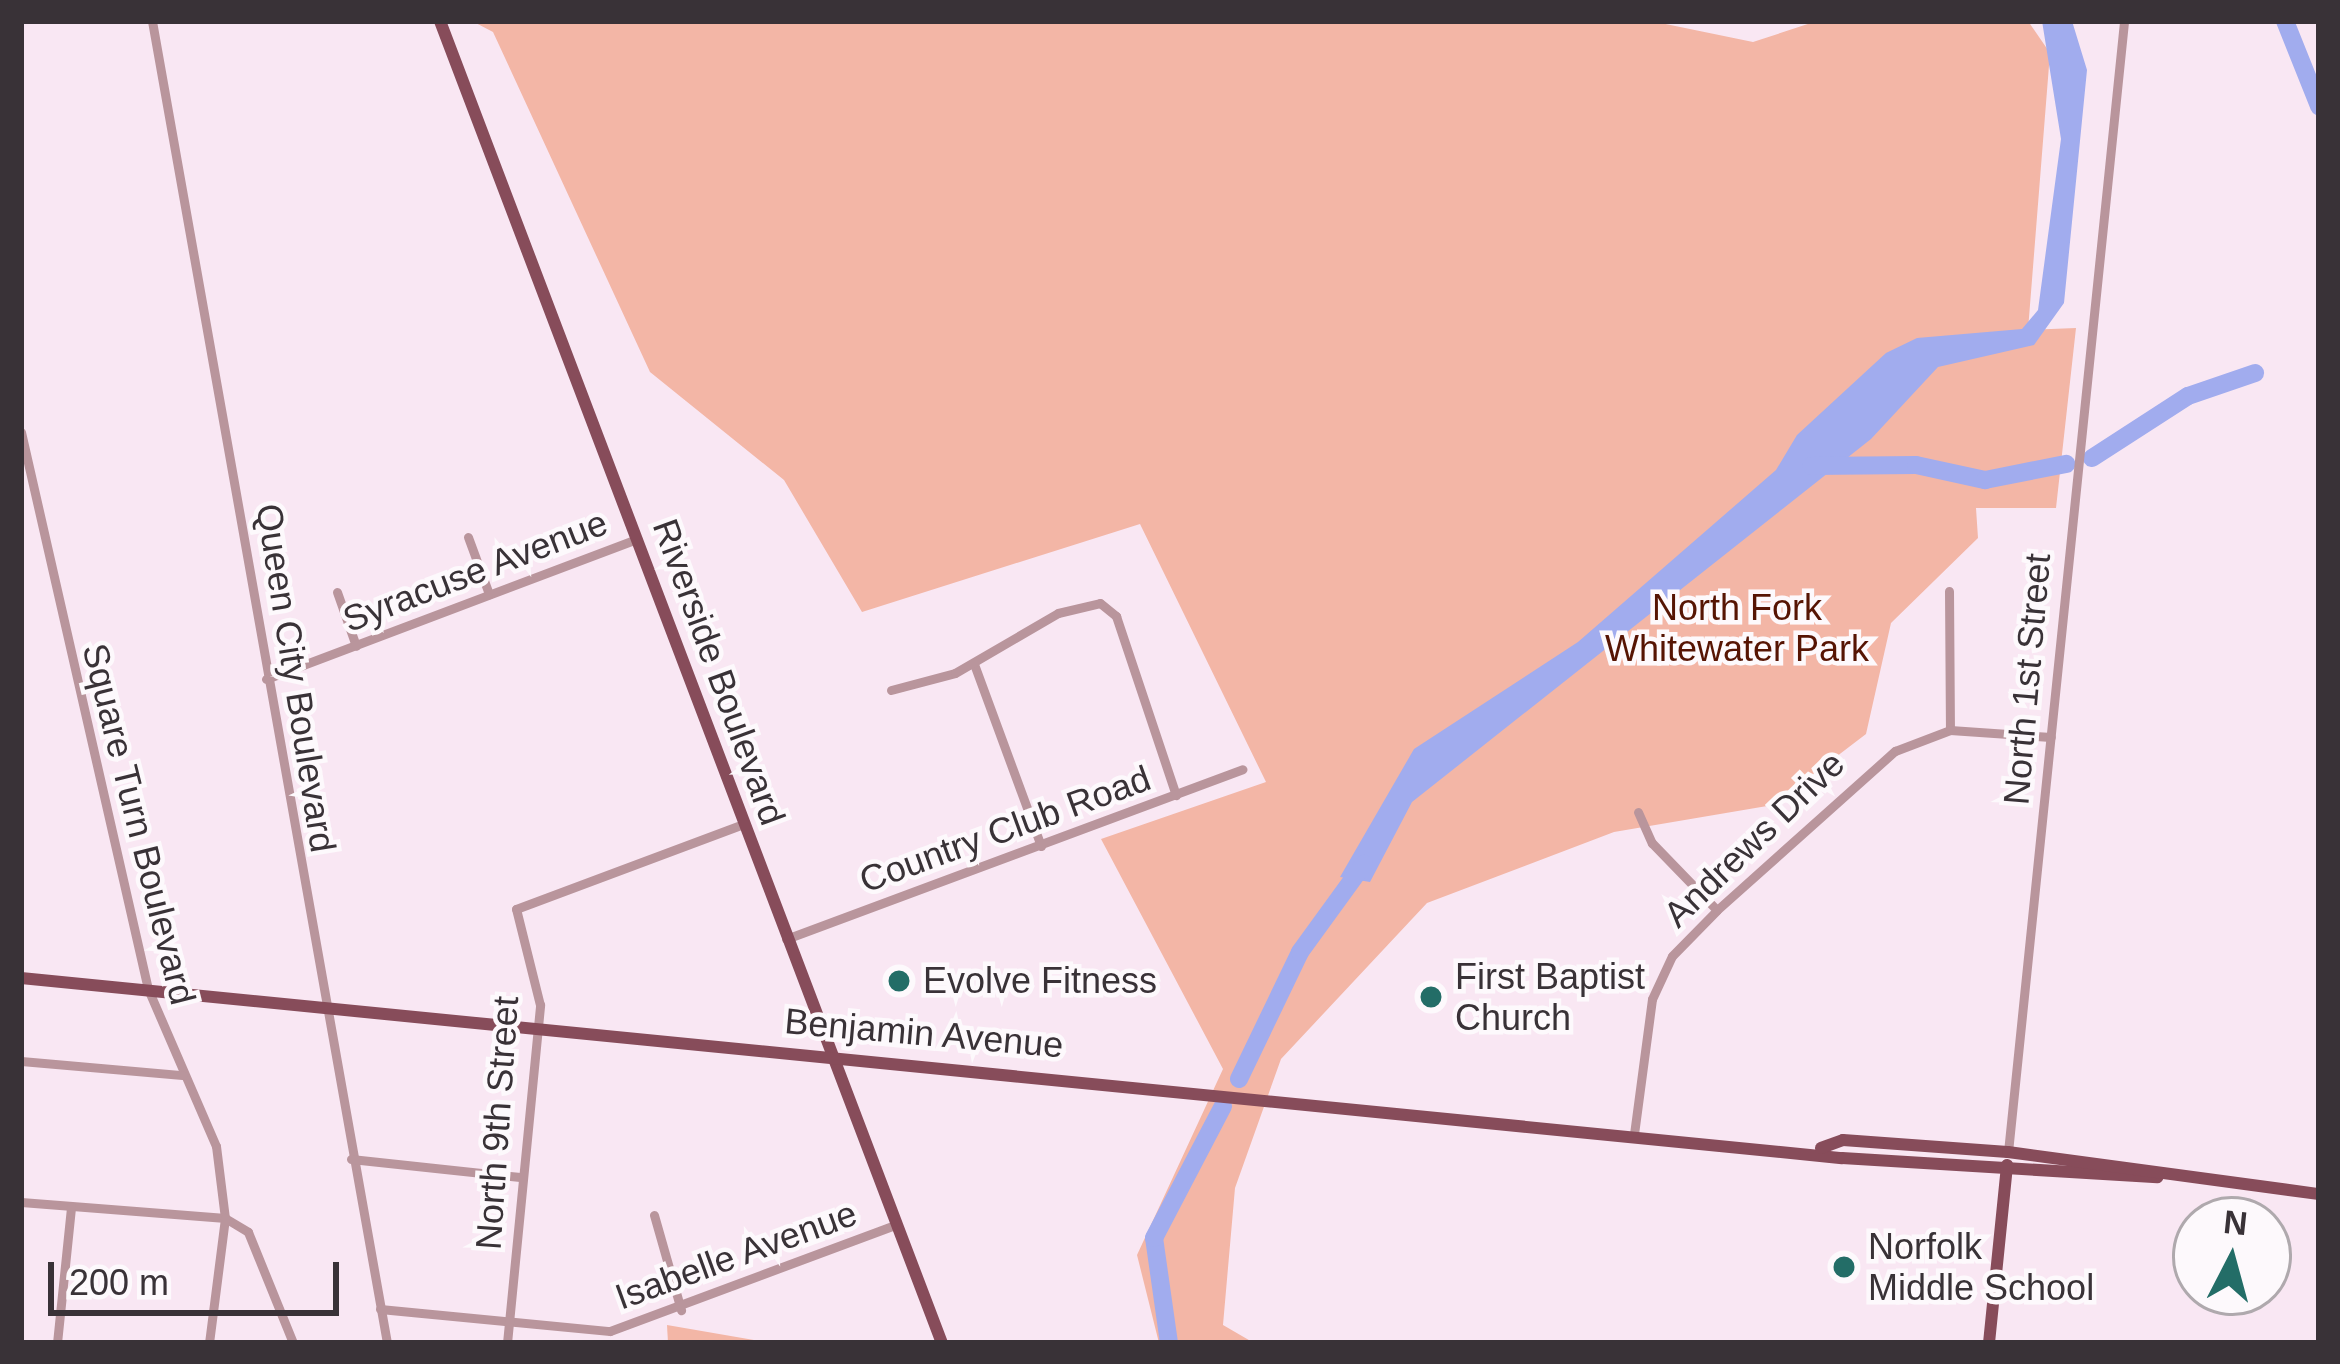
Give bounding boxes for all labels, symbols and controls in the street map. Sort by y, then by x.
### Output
street label: Syracuse Avenue [336,500,614,642]
street label: Queen City Boulevard [247,501,345,855]
street label: Riverside Boulevard [644,513,794,831]
street label: North 1st Street [1994,552,2060,806]
park label: North Fork Whitewater Park [1605,585,1869,670]
street label: Square Turn Boulevard [73,639,205,1009]
street label: Andrews Drive [1655,742,1853,936]
street label: Country Club Road [854,756,1156,902]
place label: First Baptist Church [1455,954,1645,1039]
place label: Evolve Fitness [923,959,1157,1003]
marker: Evolve Fitness [886,968,912,994]
marker: First Baptist Church [1418,984,1444,1010]
street label: North 9th Street [467,995,527,1251]
street label: Benjamin Avenue [782,999,1066,1067]
street label: Isabelle Avenue [609,1191,863,1319]
north arrow [2172,1196,2292,1316]
text: N [2222,1203,2249,1242]
place label: Norfolk Middle School [1868,1224,2094,1309]
scale bar [54,1238,345,1312]
marker: Norfolk Middle School [1831,1254,1857,1280]
text: 200 m [69,1262,169,1303]

